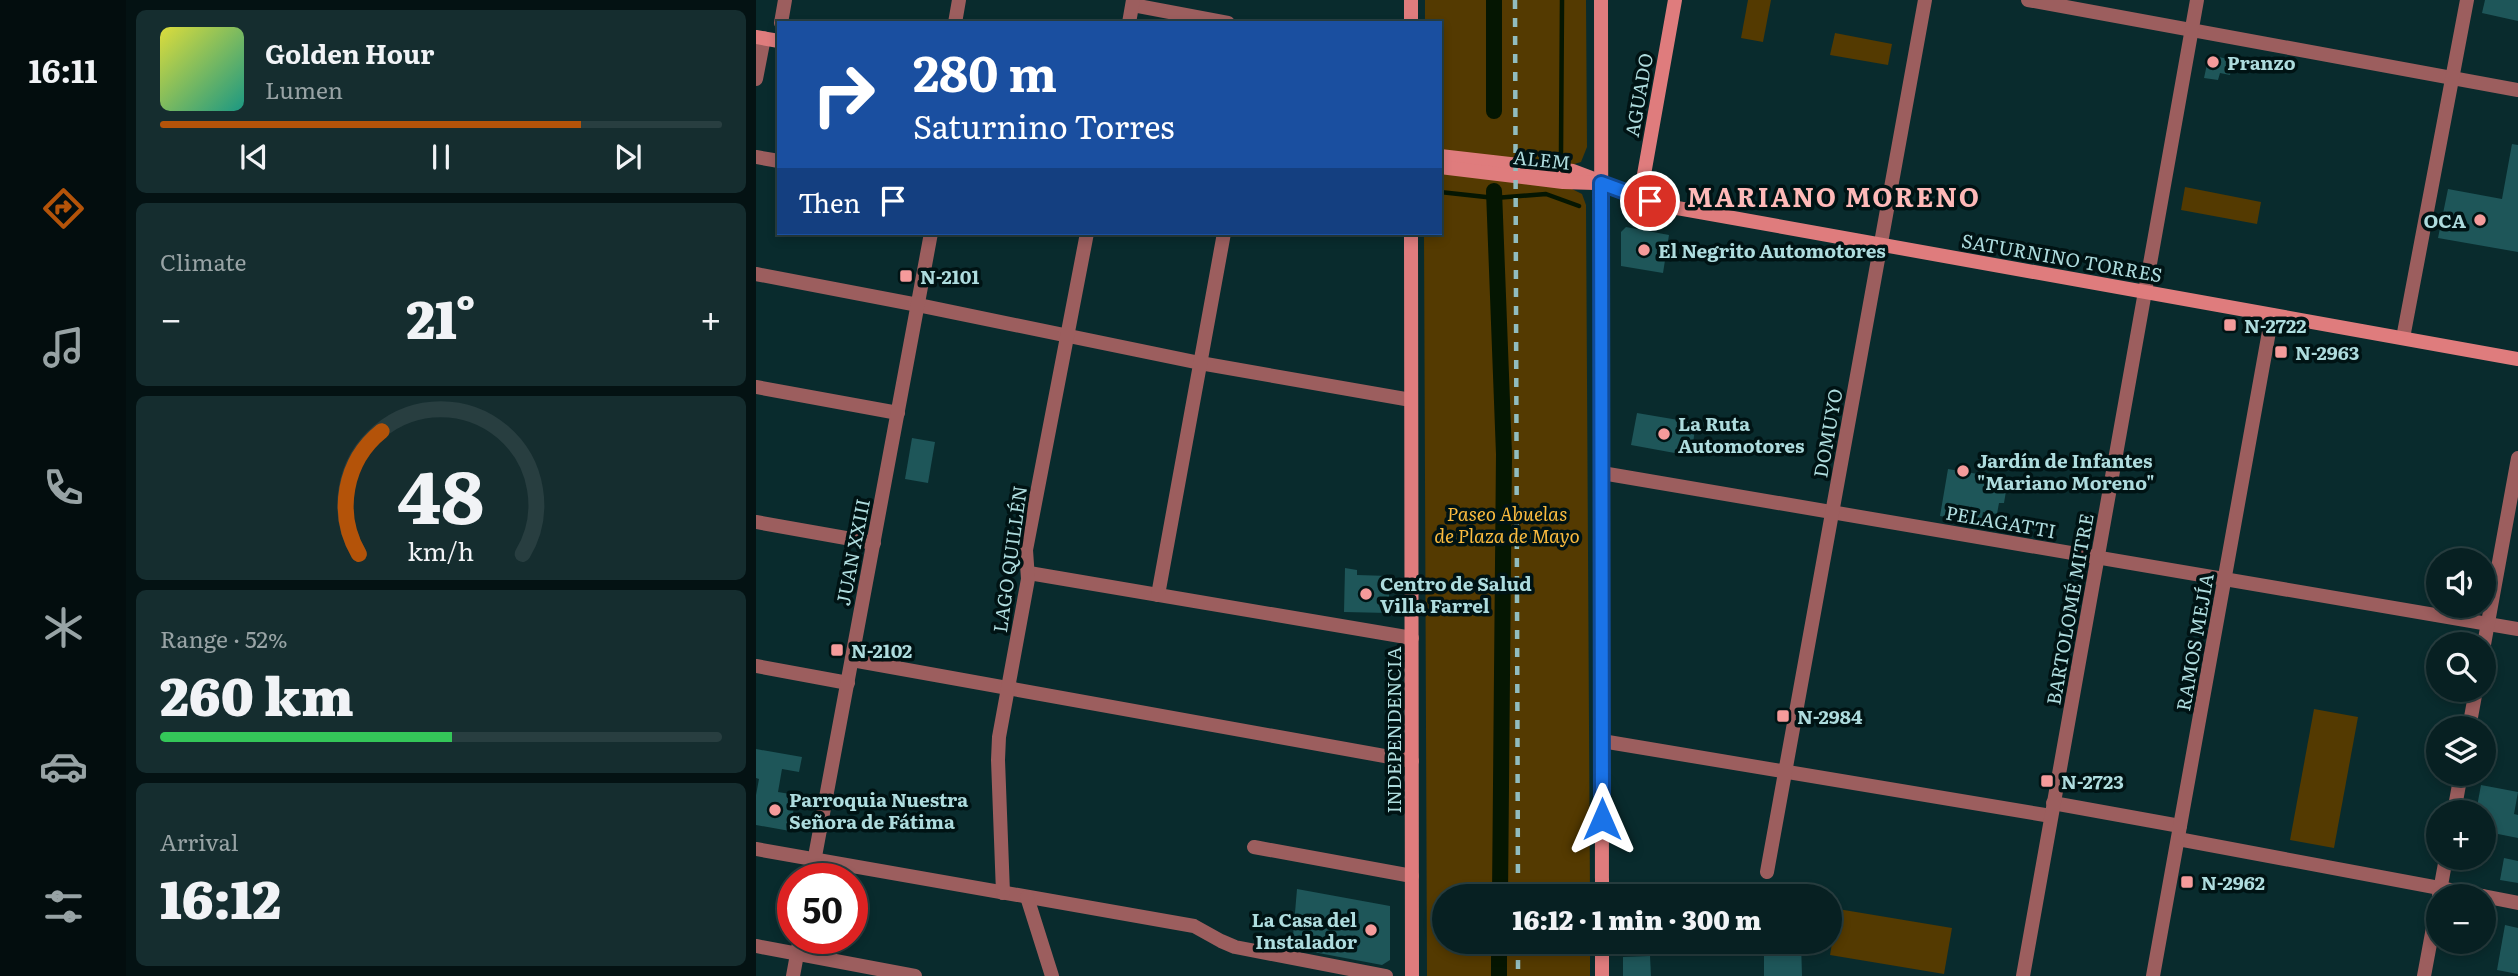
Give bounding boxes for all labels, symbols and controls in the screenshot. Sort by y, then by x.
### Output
text: Golden Hour [265,33,434,72]
text: 280 m [913,34,1057,107]
text: 16:11 [29,45,97,93]
place label: Pranzo [2227,48,2296,76]
icon: right [798,49,889,140]
street label: AGUADO [1617,51,1659,139]
marker: Pranzo [2205,54,2221,70]
text: Lumen [265,72,343,106]
text: Saturnino Torres [913,101,1174,149]
icon: previous [235,138,273,176]
icon: pause [422,138,460,176]
icon: next [609,138,647,176]
street label: ALEM [1512,142,1572,176]
pin [1620,171,1680,231]
district label: MARIANO MORENO [1687,176,1981,215]
text: Then [798,182,860,221]
icon: arrive [874,182,912,220]
icon: arrive [1631,182,1669,220]
icon: directions [39,184,88,233]
place label: OCA [2424,206,2467,234]
marker: OCA [2472,212,2488,228]
street label: SATURNINO TORRES [1960,226,2164,288]
place label: El Negrito Automotores [1658,236,1886,264]
marker: El Negrito Automotores [1636,242,1652,258]
text: Climate [160,244,246,278]
place label: N-2101 [920,262,979,290]
marker: N-2101 [898,268,914,284]
text: 21° [406,278,476,355]
text: − [160,288,182,345]
text: + [700,288,722,345]
place label: N-2722 [2244,311,2306,339]
marker: N-2722 [2222,317,2238,333]
icon: music [39,323,88,372]
place label: N-2963 [2295,338,2359,366]
marker: N-2963 [2273,344,2289,360]
street label: DOMUYO [1805,386,1849,480]
place label: La Ruta Automotores [1678,409,1804,459]
marker: La Ruta Automotores [1656,426,1672,442]
text: 48 [398,438,484,546]
place label: Jardín de Infantes "Mariano Moreno" [1977,446,2155,496]
icon: phone [39,463,88,512]
marker: Jardín de Infantes "Mariano Moreno" [1955,463,1971,479]
street label: LAGO QUILLÉN [985,484,1033,634]
street label: JUAN XXIII [828,496,876,608]
street label: PELAGATTI [1944,498,2058,544]
park label: Paseo Abuelas de Plaza de Mayo [1434,499,1580,549]
street label: BARTOLOMÉ MITRE [2038,511,2100,707]
text: km/h [408,532,474,569]
map controls [2426,548,2496,954]
button: sound [2426,548,2496,618]
place label: Centro de Salud Villa Farrel [1380,569,1532,619]
street label: RAMOS MEJÍA [2168,571,2220,713]
marker: Centro de Salud Villa Farrel [1358,586,1374,602]
icon: climate [39,603,88,652]
text: Range · 52% [160,621,288,655]
button: search [2426,632,2496,702]
place label: N-2102 [851,636,912,664]
marker: N-2102 [829,642,845,658]
street label: INDEPENDENCIA [1379,646,1407,814]
text: 260 km [160,655,354,732]
place label: N-2984 [1797,702,1863,730]
marker: N-2984 [1775,708,1791,724]
button: layers [2426,716,2496,786]
icon: car [39,742,88,791]
place label: N-2723 [2061,767,2124,795]
marker: N-2723 [2039,773,2055,789]
position arrow [1565,782,1639,856]
place label: Parroquia Nuestra Señora de Fátima [789,785,968,835]
button: + [2426,800,2496,870]
marker: Parroquia Nuestra Señora de Fátima [767,802,783,818]
text: Arrival [160,824,239,858]
text: 16:12 [160,858,281,935]
speed limit sign: 50 [777,863,868,954]
place label: N-2962 [2201,868,2265,896]
marker: N-2962 [2179,874,2195,890]
icon: filters [39,882,88,931]
button: − [2426,884,2496,954]
text: 16:12 · 1 min · 300 m [1513,899,1761,938]
place label: La Casa del Instalador [1251,905,1358,955]
marker: La Casa del Instalador [1363,922,1379,938]

